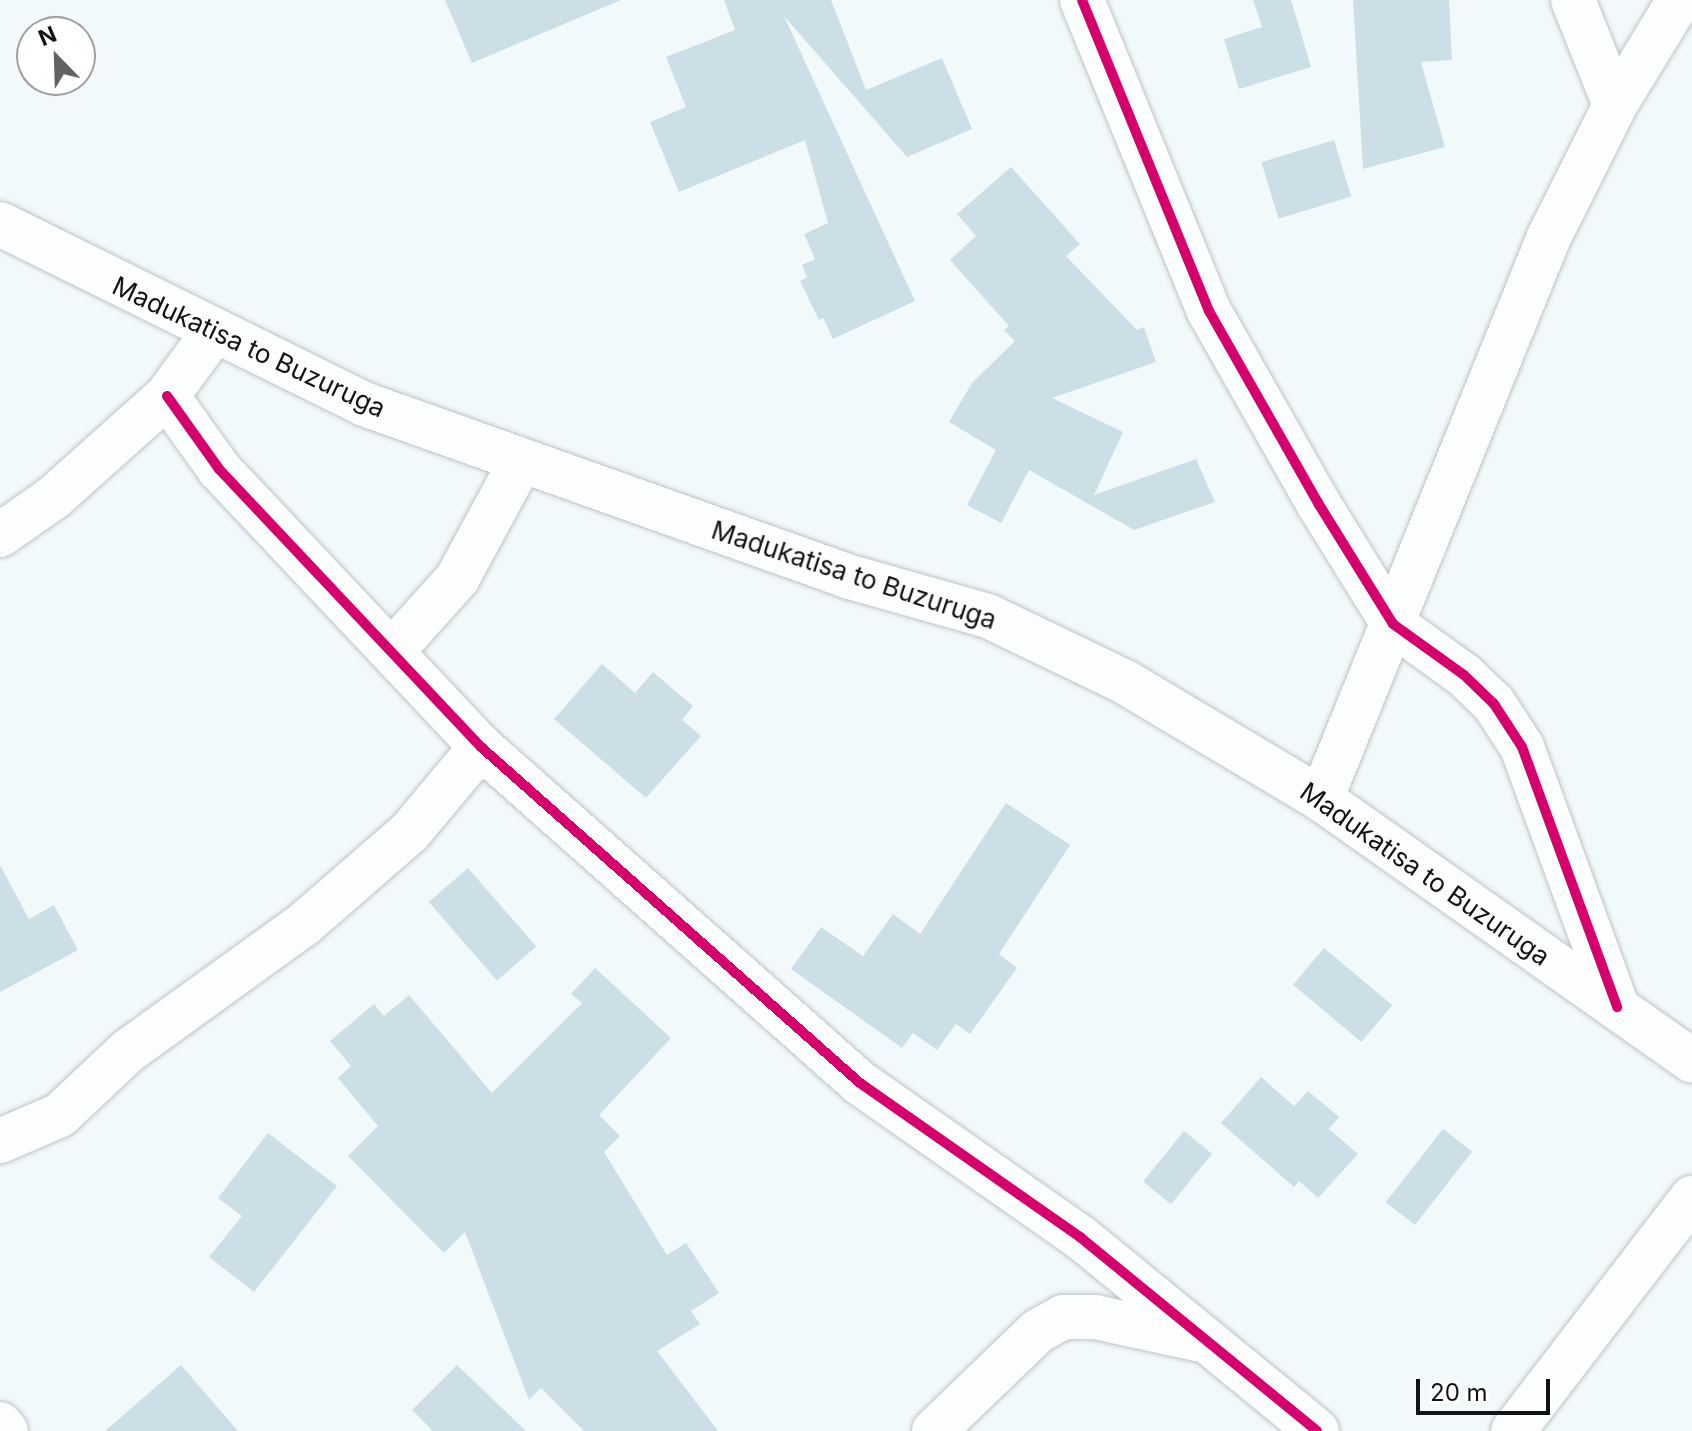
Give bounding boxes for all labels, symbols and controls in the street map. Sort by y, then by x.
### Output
north arrow [16,16,96,96]
text: N [35,21,60,51]
street label: Madukatisa to Buzuruga [108,270,390,424]
street label: Madukatisa to Buzuruga [708,514,1000,636]
street label: Madukatisa to Buzuruga [1294,776,1556,972]
scale bar [1420,1363,1554,1413]
text: 20 m [1430,1378,1488,1407]

